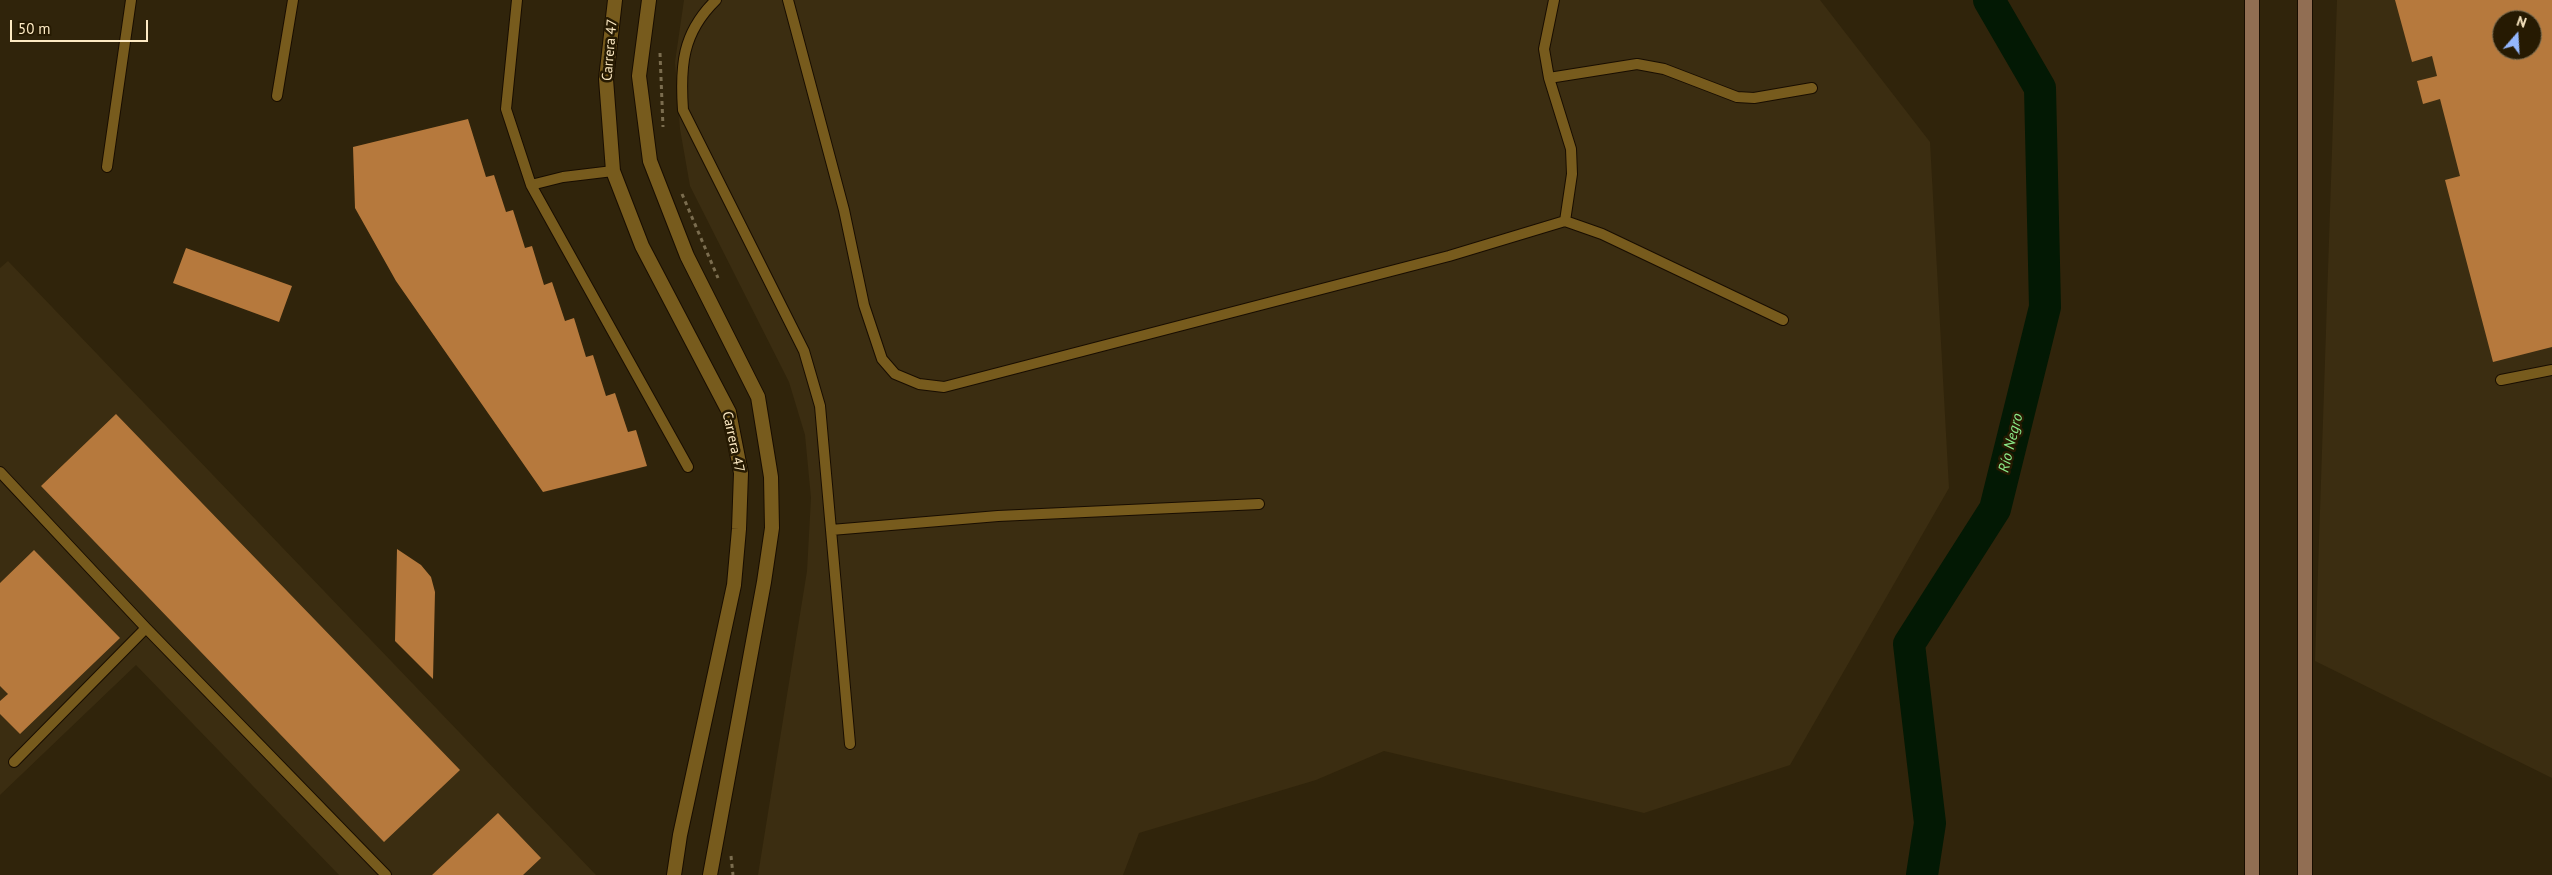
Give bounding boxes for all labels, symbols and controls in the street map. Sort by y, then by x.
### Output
scale bar [12,10,150,42]
north arrow [2492,10,2542,60]
text: N [2514,12,2529,32]
street label: Carrera 47 [599,18,621,82]
text: 50 m [18,19,51,38]
street label: Carrera 47 [718,410,748,474]
water label: Río Negro [1995,412,2027,474]

